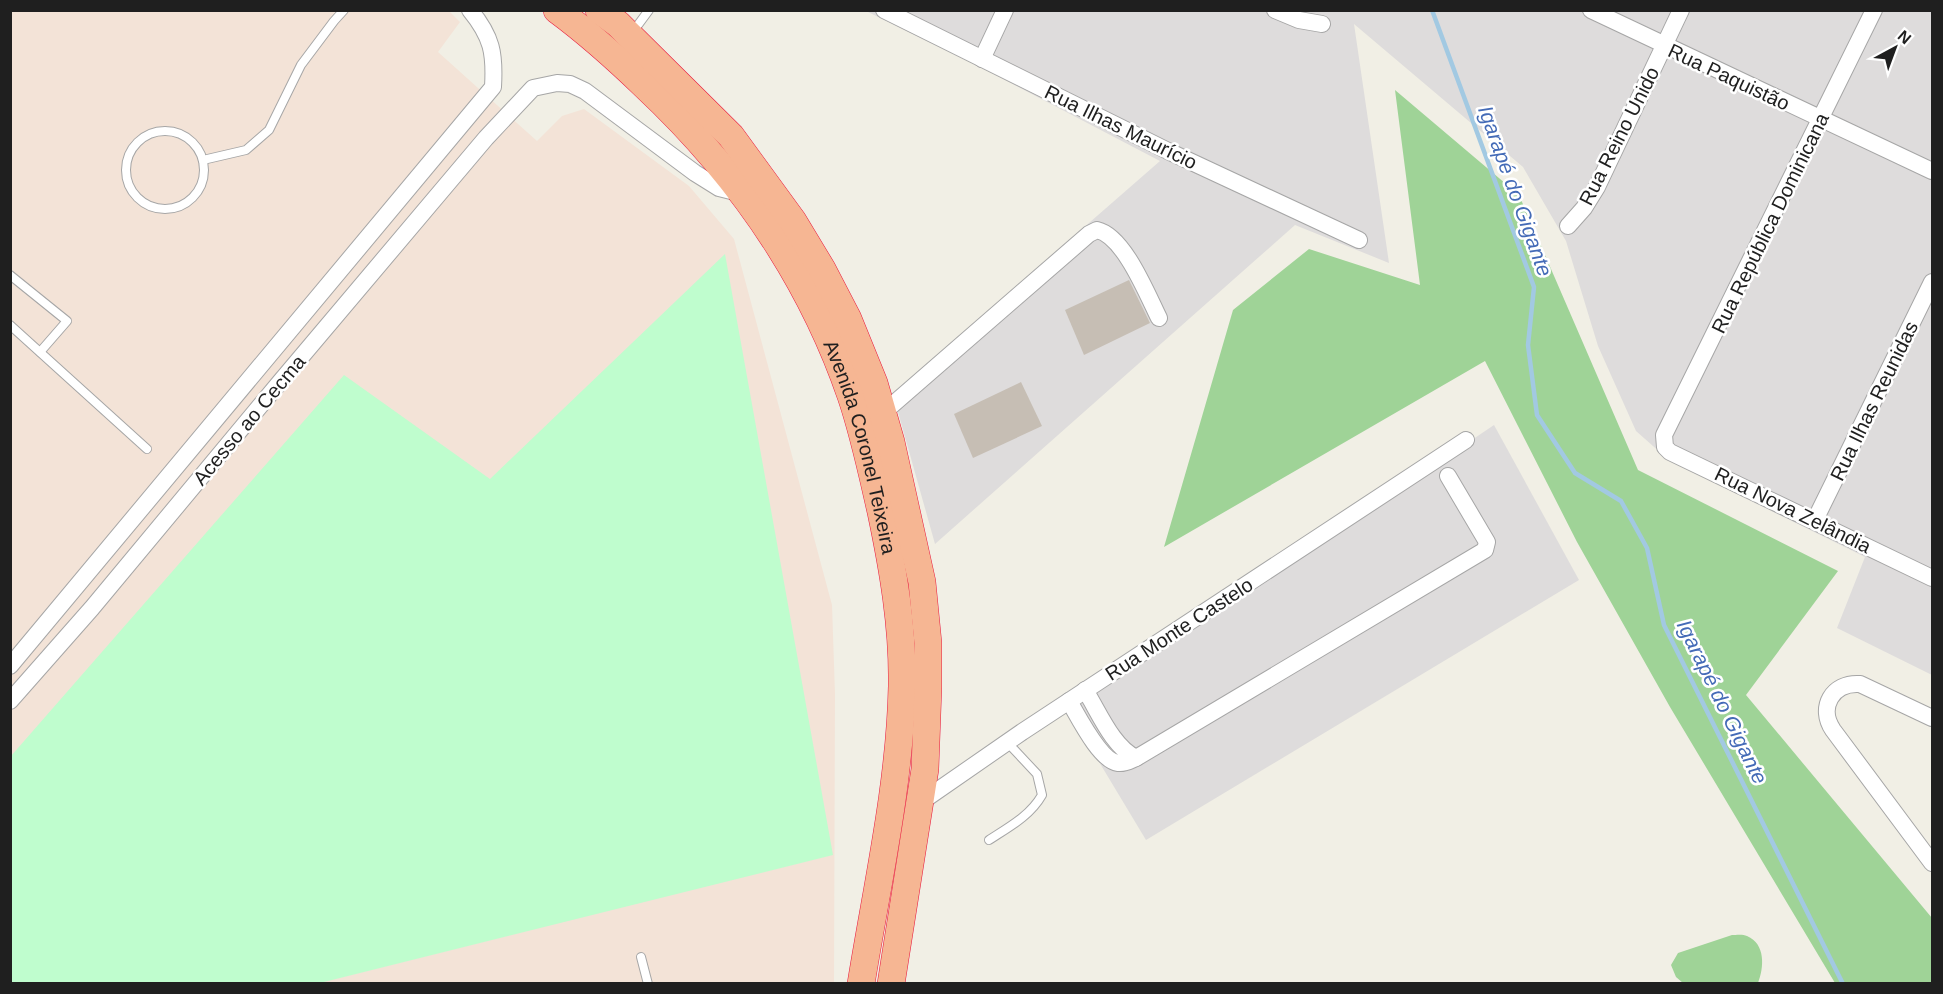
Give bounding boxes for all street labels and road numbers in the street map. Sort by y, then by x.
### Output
street label: Rua Paquistão [1665,39,1793,115]
street label: Rua Reino Unido [1575,63,1663,209]
street label: Rua Ilhas Maurício [1041,81,1201,173]
street label: Rua República Dominicana [1707,108,1833,337]
street label: Rua Ilhas Reunidas [1826,318,1922,484]
street label: Avenida Coronel Teixeira [819,337,900,557]
street label: Acesso ao Cecma [188,350,310,489]
street label: Rua Nova Zelândia [1711,463,1876,558]
street label: Rua Monte Castelo [1101,573,1257,685]

